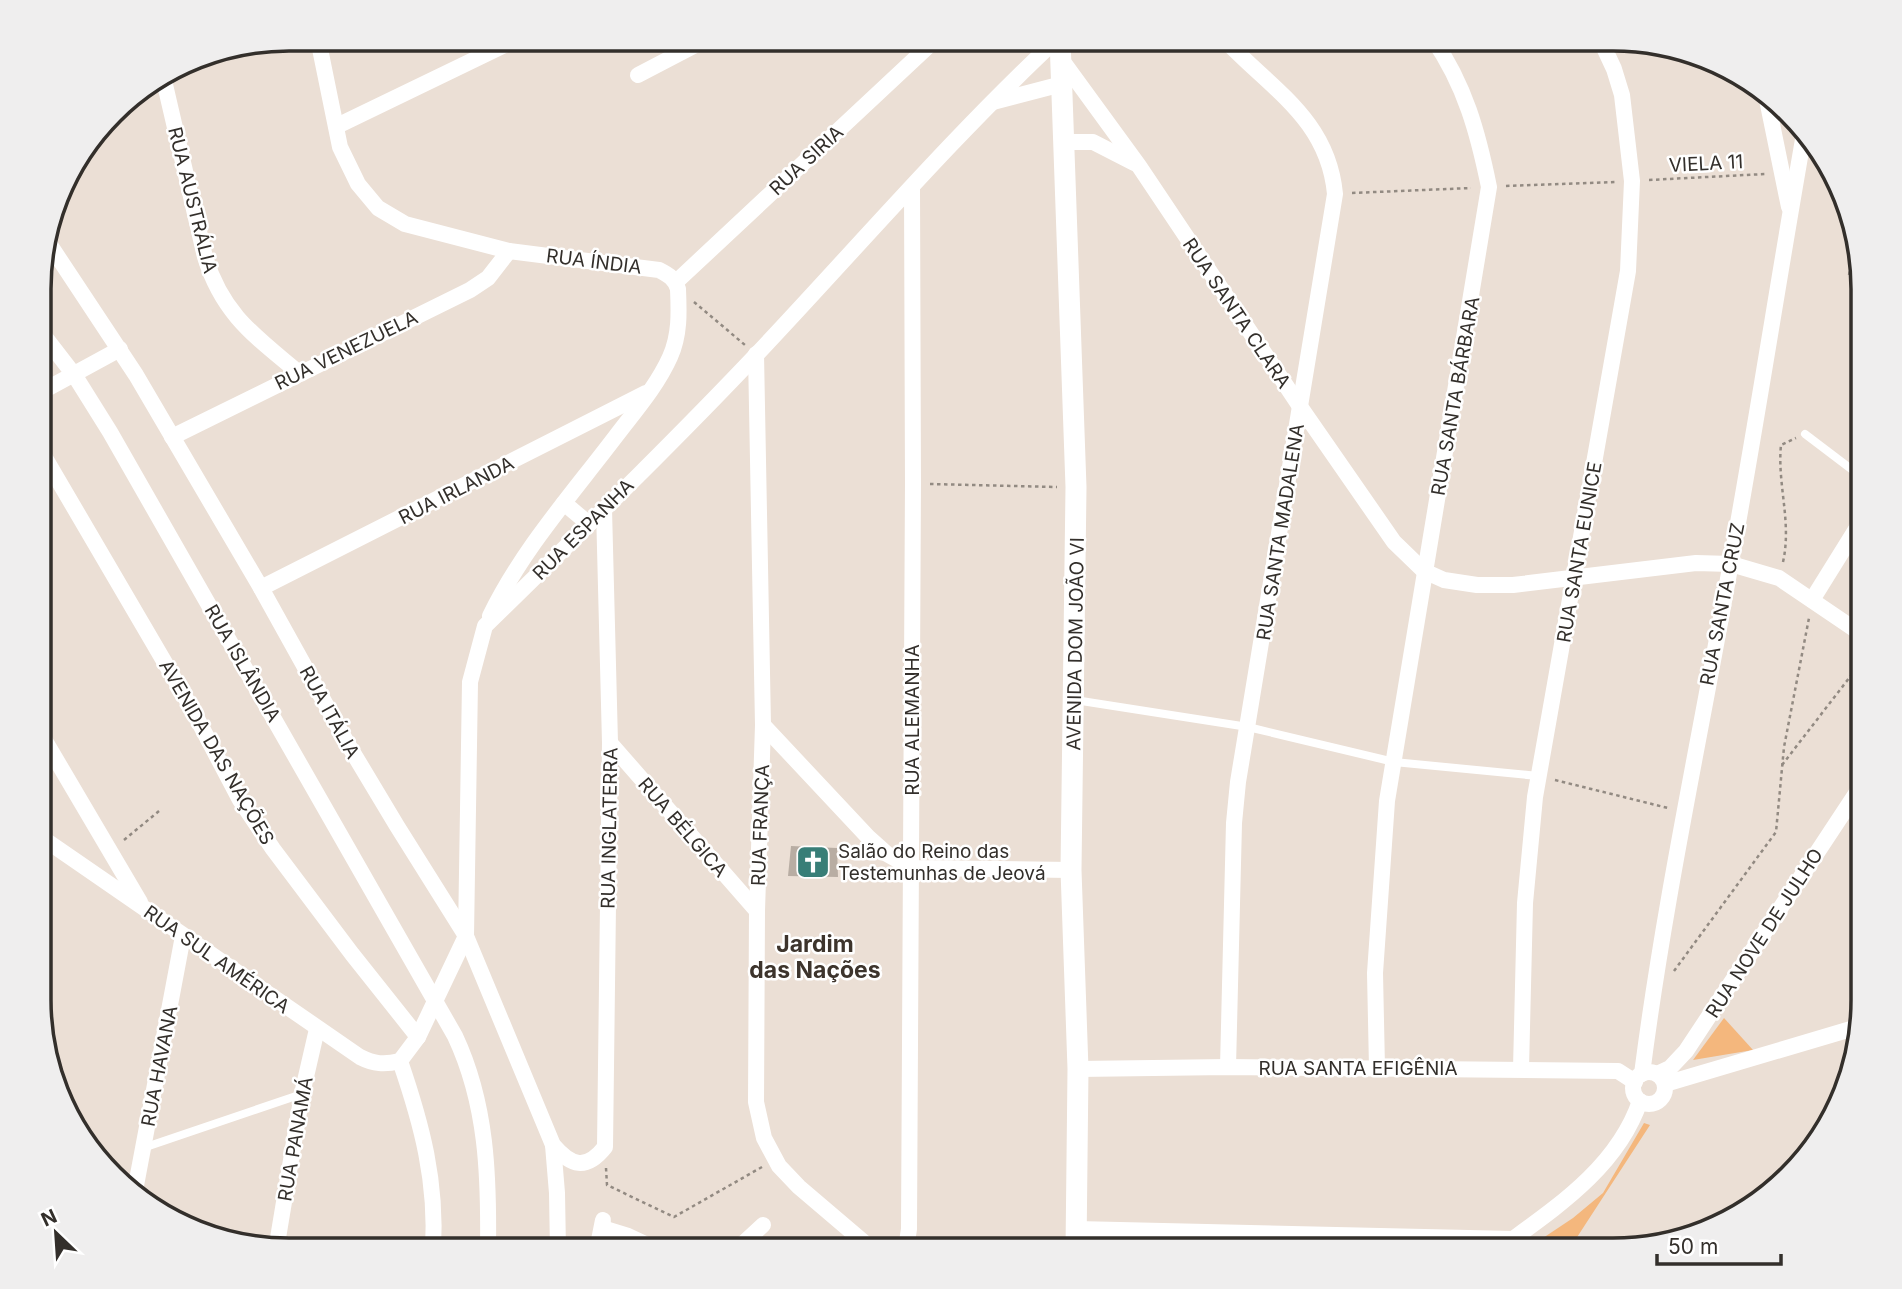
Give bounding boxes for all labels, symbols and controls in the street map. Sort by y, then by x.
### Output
street label: RUA SIRIA [765,121,848,200]
street label: RUA AUSTRÁLIA [163,124,223,276]
street label: VIELA 11 [1668,150,1744,177]
street label: RUA SANTA CLARA [1178,234,1295,393]
street label: RUA ÍNDIA [545,243,643,279]
street label: RUA SANTA BÁRBARA [1426,295,1484,497]
street label: RUA VENEZUELA [271,306,421,395]
street label: RUA SANTA MADALENA [1252,422,1309,642]
street label: RUA IRLANDA [395,452,518,529]
street label: RUA SANTA EUNICE [1552,460,1607,644]
street label: RUA ESPANHA [528,474,639,585]
street label: RUA SANTA CRUZ [1695,521,1750,687]
street label: AVENIDA DOM JOÃO VI [1062,537,1089,751]
street label: RUA ISLÂNDIA [200,600,285,726]
street label: RUA ALEMANHA [901,644,924,796]
street label: AVENIDA DAS NAÇÕES [154,656,279,849]
street label: RUA ITÁLIA [295,661,365,763]
street label: RUA INGLATERRA [597,747,622,909]
street label: RUA FRANÇA [747,764,774,886]
street label: RUA BÉLGICA [633,772,733,882]
place label: Salão do Reino das Testemunhas de Jeová [838,840,1046,885]
church icon: Salão do Reino das Testemunhas de Jeová [794,843,832,881]
street label: RUA NOVE DE JULHO [1701,844,1828,1022]
street label: RUA SUL AMÉRICA [139,900,295,1018]
district label: Jardim das Nações [749,930,881,984]
street label: RUA HAVANA [136,1004,182,1129]
street label: RUA SANTA EFIGÊNIA [1258,1057,1458,1080]
street label: RUA PANAMÁ [272,1075,318,1203]
north arrow [21,1198,91,1268]
text: N [38,1205,60,1232]
scale bar [1657,1222,1781,1266]
text: 50 m [1668,1234,1718,1259]

